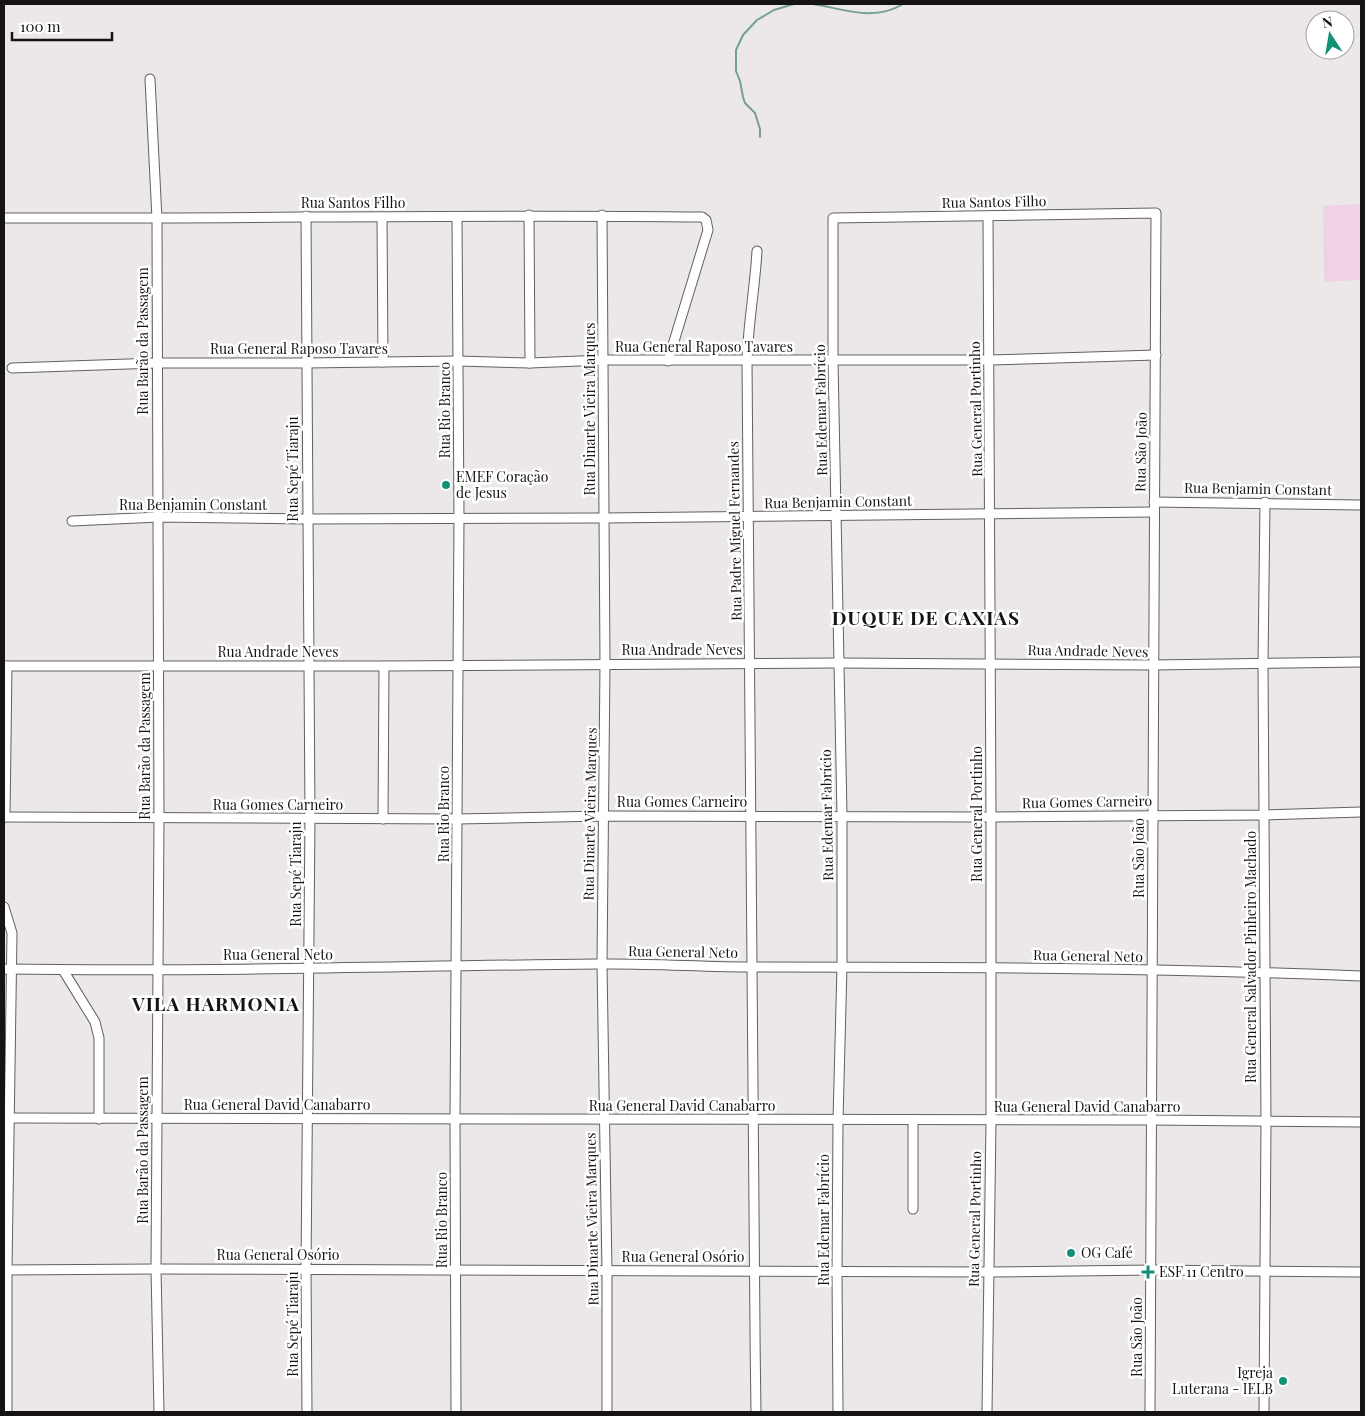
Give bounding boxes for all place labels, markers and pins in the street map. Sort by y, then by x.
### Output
place label: EMEF Coração de Jesus [456,467,549,502]
marker: EMEF Coração de Jesus [440,479,452,491]
place label: OG Café [1081,1243,1133,1262]
marker: OG Café [1065,1247,1077,1259]
place label: ESF 11 Centro [1159,1262,1244,1281]
marker: ESF 11 Centro [1141,1265,1155,1279]
place label: Igreja Luterana - IELB [1172,1363,1273,1398]
marker: Igreja Luterana - IELB [1277,1375,1289,1387]

